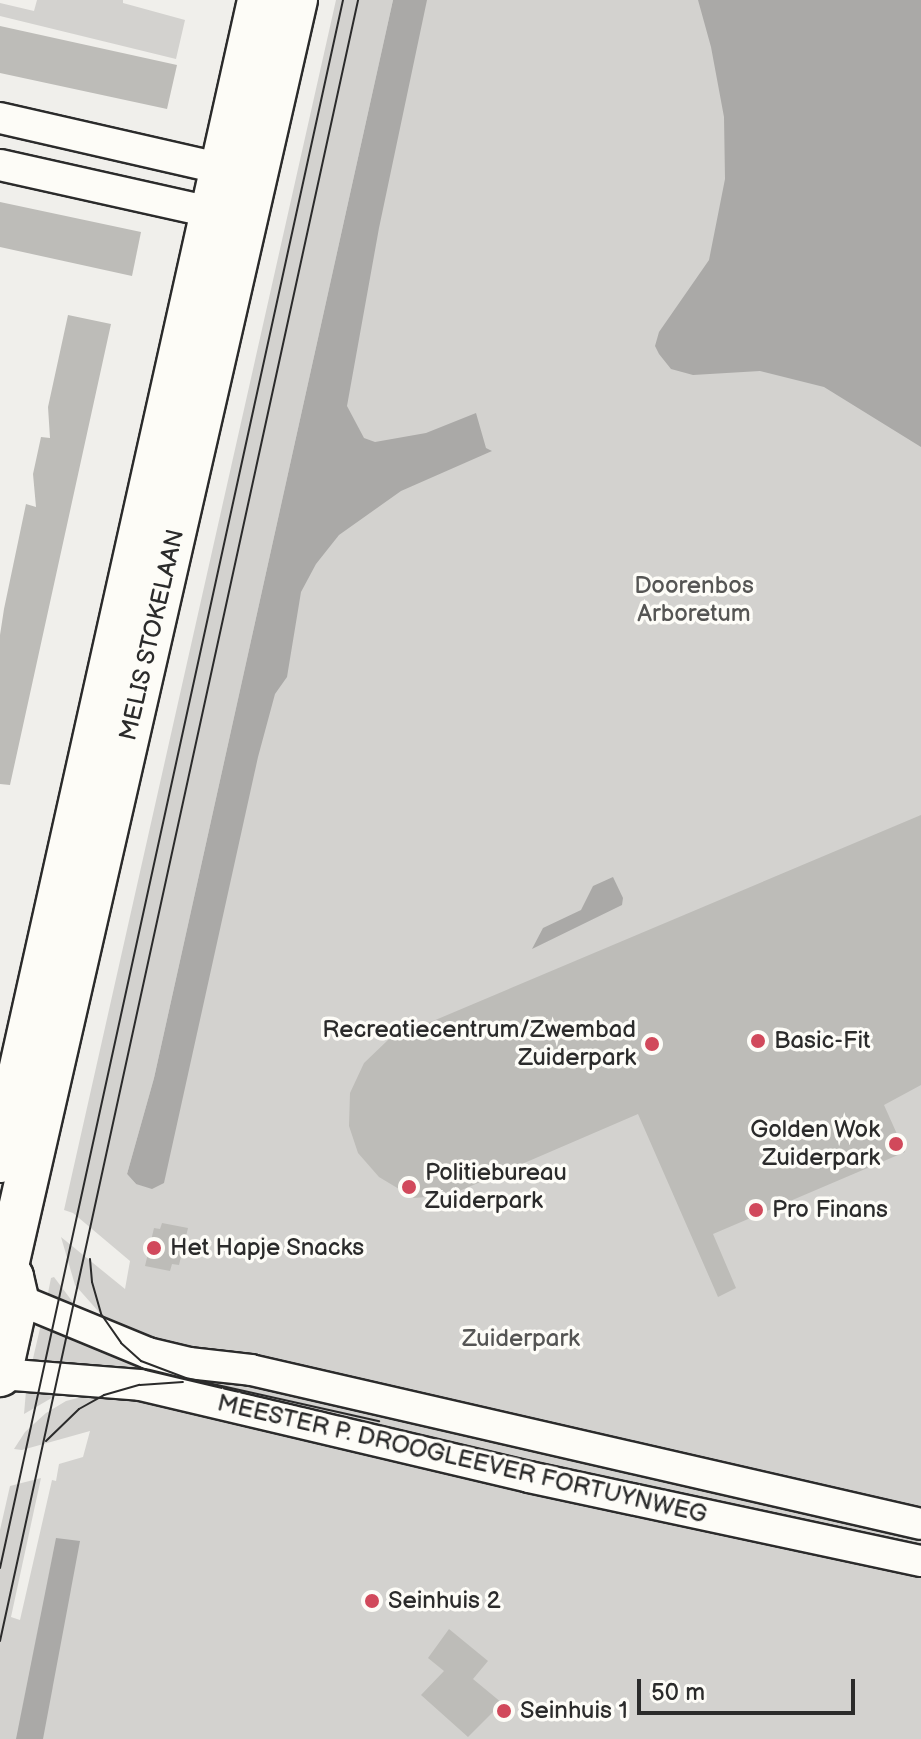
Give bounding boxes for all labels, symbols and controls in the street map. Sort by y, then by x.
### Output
street label: MELIS STOKELAAN [114,526,190,744]
park label: Doorenbos Arboretum [634,572,754,628]
place label: Recreatiecentrum/Zwembad Zuiderpark [322,1016,636,1072]
place label: Basic-Fit [774,1027,870,1055]
marker: Basic-Fit [749,1032,767,1050]
marker: Recreatiecentrum/Zwembad Zuiderpark [643,1035,661,1053]
place label: Golden Wok Zuiderpark [749,1116,880,1172]
marker: Golden Wok Zuiderpark [887,1135,905,1153]
place label: Politiebureau Zuiderpark [425,1159,567,1215]
marker: Politiebureau Zuiderpark [400,1178,418,1196]
place label: Pro Finans [772,1196,888,1224]
marker: Pro Finans [747,1201,765,1219]
place label: Het Hapje Snacks [170,1234,365,1262]
marker: Het Hapje Snacks [145,1239,163,1257]
park label: Zuiderpark [462,1325,580,1353]
street label: MEESTER P. DROOGLEEVER FORTUYNWEG [214,1389,710,1529]
place label: Seinhuis 2 [388,1587,501,1615]
marker: Seinhuis 2 [363,1592,381,1610]
scale bar [641,1663,859,1713]
text: 50 m [651,1678,705,1707]
place label: Seinhuis 1 [520,1697,628,1725]
marker: Seinhuis 1 [495,1702,513,1720]

